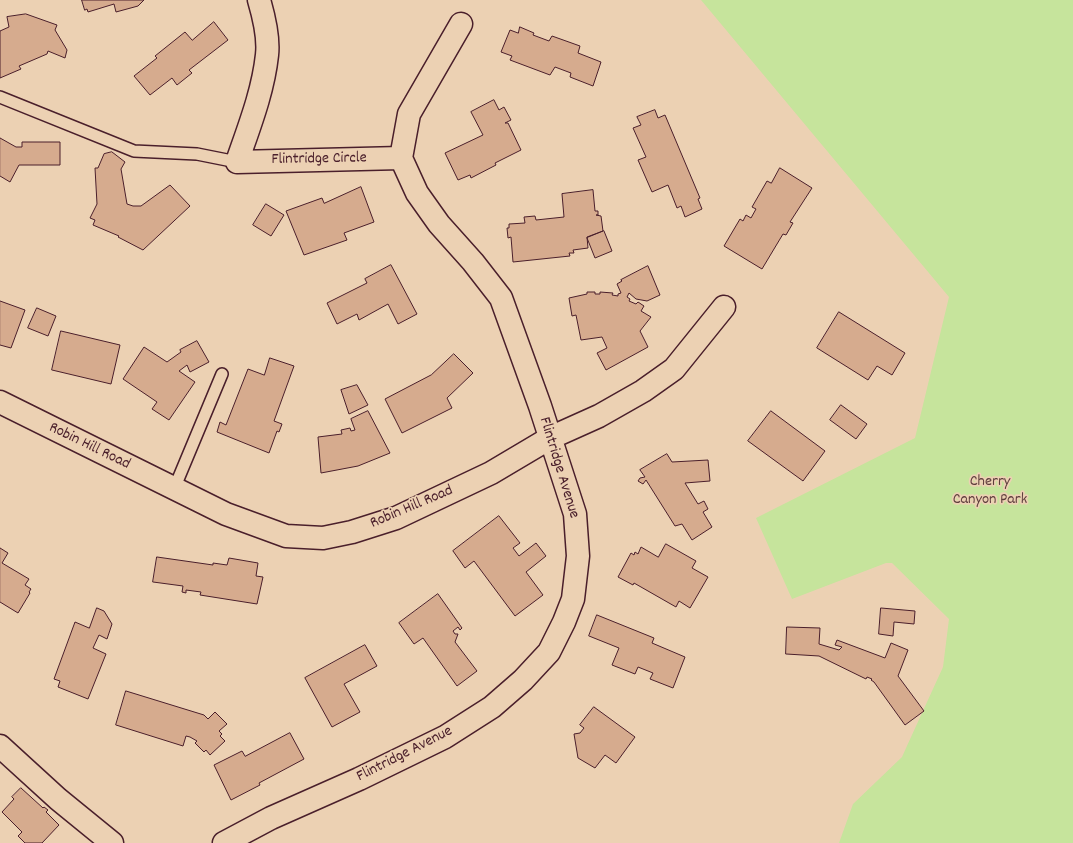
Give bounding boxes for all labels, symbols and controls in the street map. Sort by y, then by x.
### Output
street label: Flintridge Circle [271,150,367,170]
street label: Flintridge Avenue [533,415,583,521]
street label: Robin Hill Road [45,419,133,475]
park label: Cherry Canyon Park [953,473,1027,511]
street label: Robin Hill Road [368,482,456,534]
street label: Flintridge Avenue [354,723,456,787]

